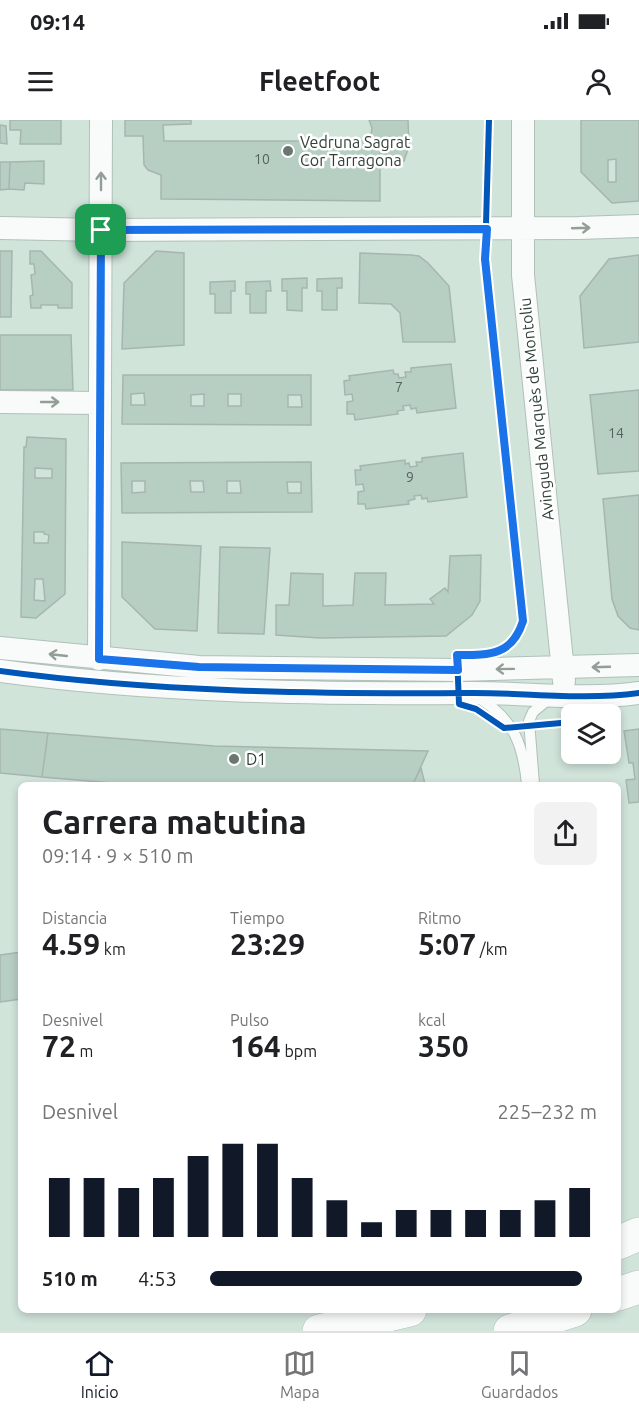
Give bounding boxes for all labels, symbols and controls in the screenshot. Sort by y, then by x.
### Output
text: 09:14 [30,9,85,34]
icon: menu [24,65,57,98]
icon: person [582,65,615,98]
text: Fleetfoot [259,66,380,96]
place label: Vedruna Sagrat Cor Tarragona [300,133,411,169]
marker: Vedruna Sagrat Cor Tarragona [281,144,295,158]
house number: 10 [254,151,270,167]
one-way arrow [95,171,107,191]
pin [75,204,126,255]
icon: arrive [84,213,117,246]
one-way arrow [571,222,591,234]
street label: Avinguda Marquès de Montoliu [515,297,557,521]
house number: 7 [395,379,403,395]
one-way arrow [39,396,59,408]
house number: 14 [608,425,624,441]
house number: 9 [406,469,414,485]
one-way arrow [49,649,69,660]
one-way arrow [592,661,612,672]
one-way arrow [495,663,515,675]
map controls [561,704,621,764]
button: layers [561,704,621,764]
place label: D1 [246,750,266,768]
marker: D1 [227,752,241,766]
button: share [534,802,597,865]
text: Carrera matutina [42,803,307,840]
text: 09:14 · 9 × 510 m [42,844,194,867]
text: Distancia [42,909,107,927]
text: Tiempo [230,909,285,927]
text: Ritmo [418,909,461,927]
text: 4.59 [42,927,100,961]
text: 23:29 [230,927,305,961]
text: 5:07 [418,927,476,961]
text: km [100,940,126,958]
text: /km [476,940,508,958]
text: Desnivel [42,1011,103,1029]
text: Pulso [230,1011,269,1029]
text: kcal [418,1011,446,1029]
text: 72 [42,1029,76,1063]
text: 164 [230,1029,281,1063]
text: 350 [418,1029,469,1063]
text: m [76,1042,93,1060]
text: bpm [281,1042,317,1060]
text: Desnivel [42,1100,118,1123]
text: 225–232 m [498,1100,597,1123]
text: 510 m [42,1267,98,1290]
text: 4:53 [138,1267,177,1290]
tab: Inicio [81,1347,119,1401]
tab: Mapa [280,1347,320,1401]
tab: Guardados [481,1347,558,1401]

